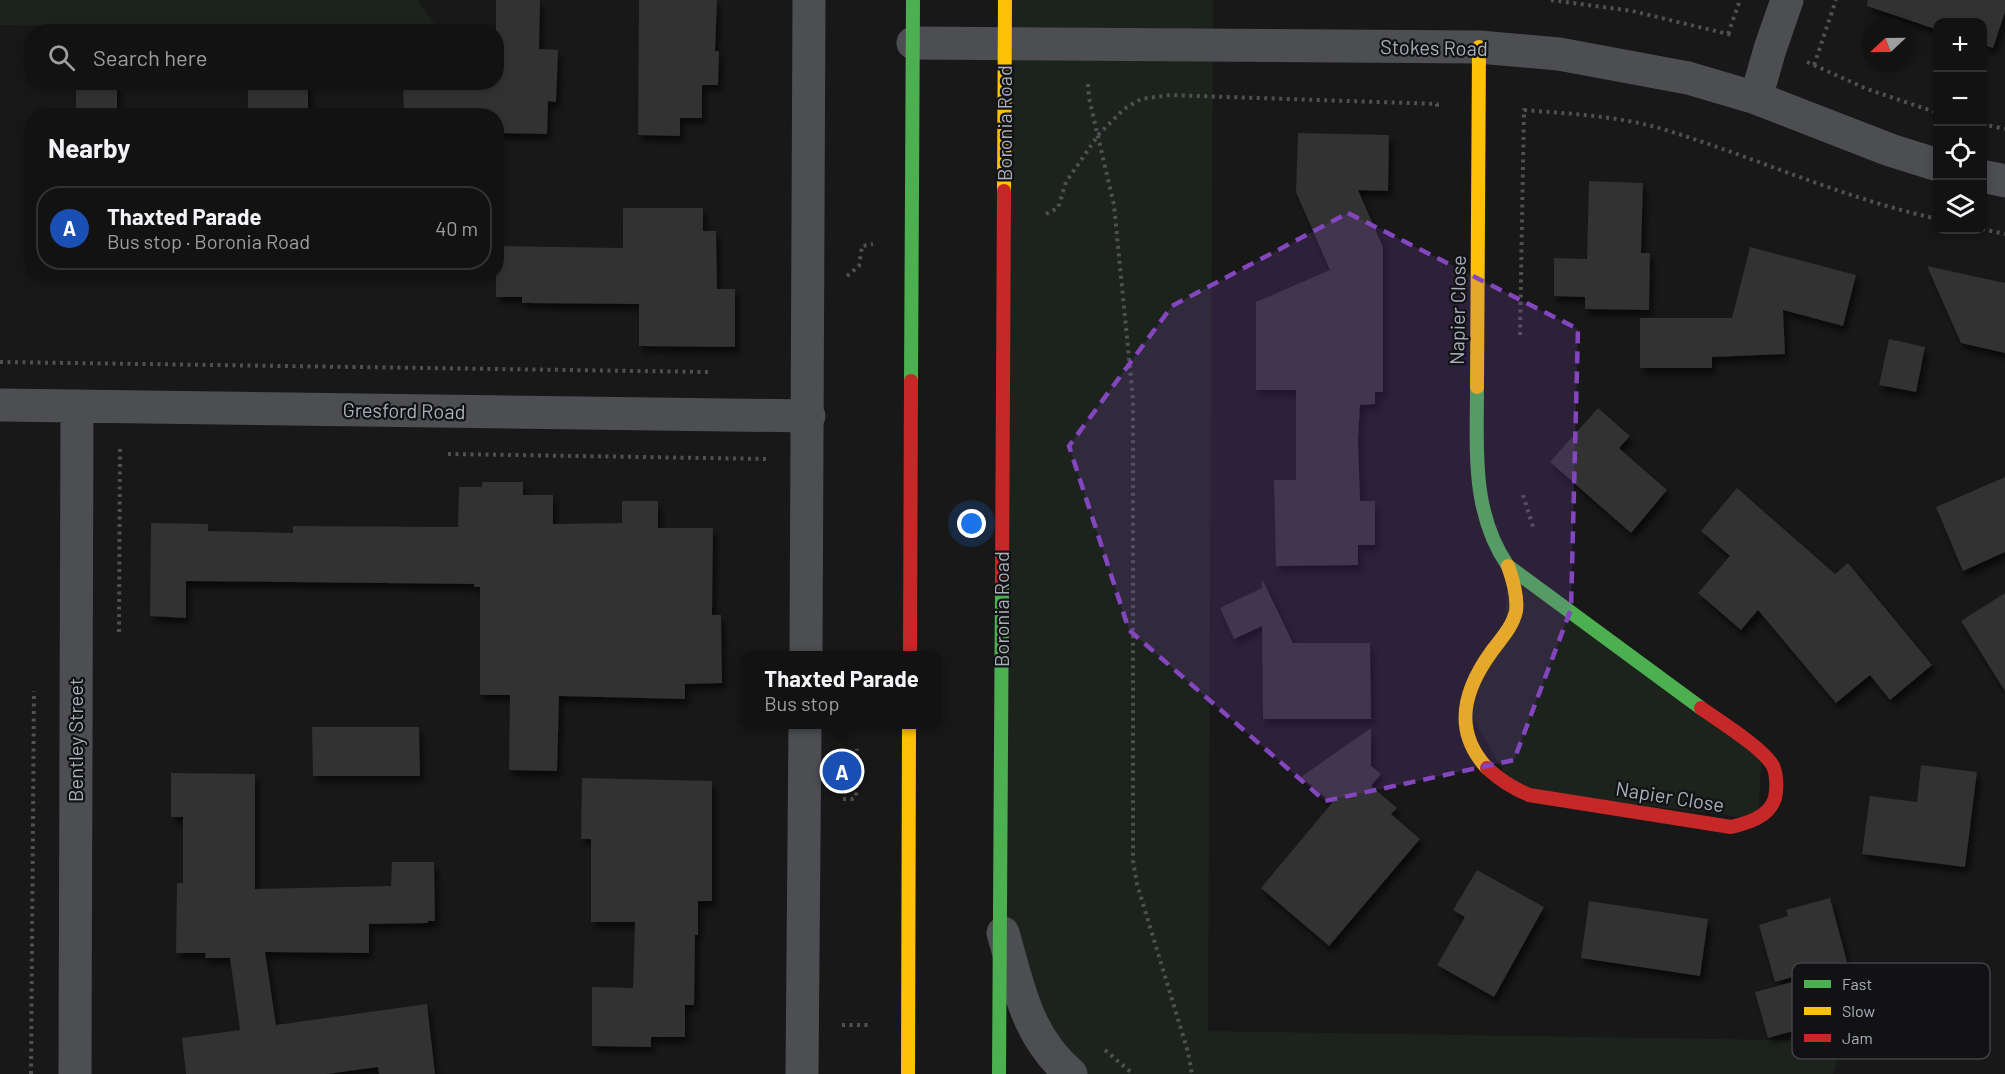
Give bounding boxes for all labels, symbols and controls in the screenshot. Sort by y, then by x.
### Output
north arrow [1861,18,1915,72]
map controls [1933,18,1987,234]
button: + [1933,18,1987,72]
search box [24,24,504,90]
street label: Stokes Road [1380,34,1488,60]
icon: search [45,41,78,74]
text: Search here [93,44,207,70]
street label: Boronia Road [992,65,1016,181]
button: − [1933,72,1987,126]
button: locate [1933,126,1987,180]
text: Nearby [48,132,130,163]
button: layers [1933,180,1987,234]
text: Thaxted Parade [107,203,261,229]
text: A [63,216,76,240]
text: 40 m [435,216,478,240]
text: Bus stop · Boronia Road [107,229,310,253]
street label: Napier Close [1444,255,1470,365]
street label: Gresford Road [342,397,466,423]
your location [957,509,986,538]
street label: Boronia Road [989,551,1013,667]
popup [741,651,942,729]
text: Thaxted Parade [764,665,919,691]
street label: Bentley Street [63,678,87,802]
text: Bus stop [764,691,839,715]
pin: A [822,748,862,794]
street label: Napier Close [1614,776,1726,816]
legend [1792,963,1990,1059]
text: Fast [1842,974,1872,993]
text: Slow [1842,1001,1875,1020]
text: Jam [1842,1028,1873,1047]

